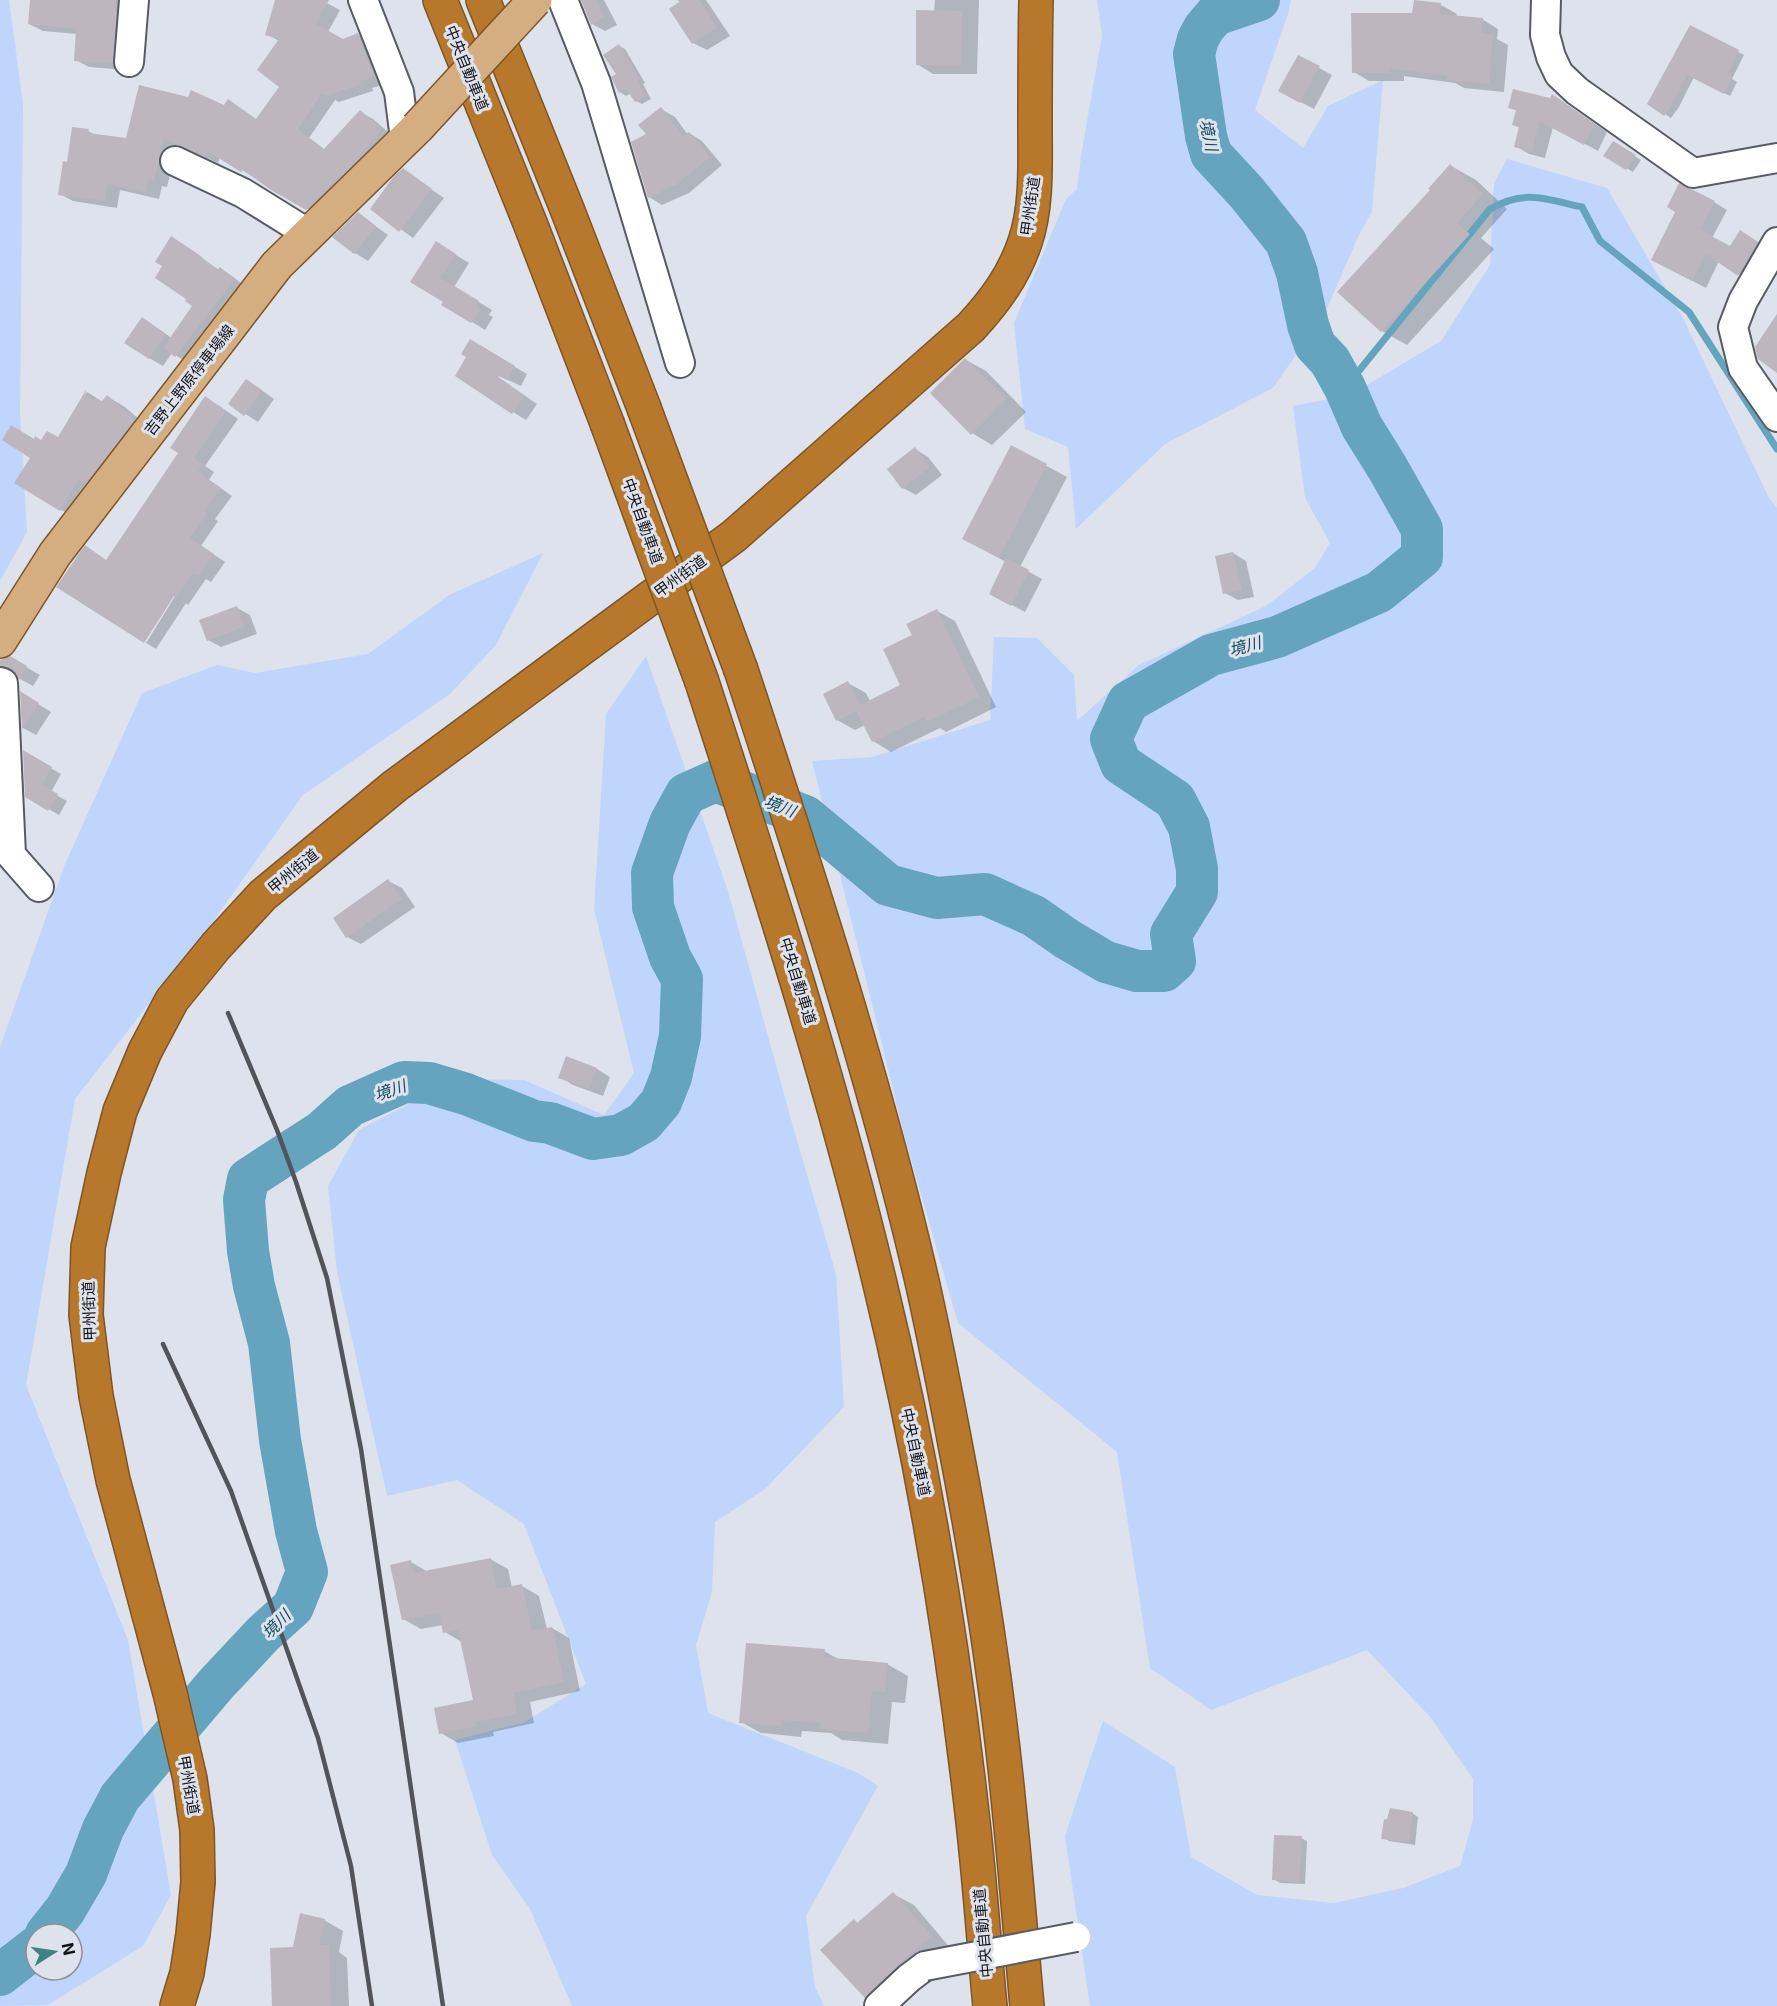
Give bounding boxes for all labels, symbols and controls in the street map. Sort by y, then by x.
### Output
street label: 中央自動車道 [441,23,493,113]
water label: 境川 [1196,117,1223,155]
street label: 甲州街道 [1016,175,1044,237]
street label: 吉野上野原停車場線 [140,321,238,439]
street label: 中央自動車道 [619,475,667,567]
street label: 甲州街道 [650,551,710,601]
water label: 境川 [1227,632,1265,660]
water label: 境川 [761,791,800,822]
street label: 甲州街道 [264,845,322,897]
street label: 中央自動車道 [776,935,820,1027]
water label: 境川 [372,1075,410,1105]
street label: 甲州街道 [78,1281,100,1341]
street label: 中央自動車道 [897,1406,935,1498]
water label: 境川 [258,1604,296,1642]
street label: 甲州街道 [174,1754,204,1816]
street label: 中央自動車道 [970,1887,996,1979]
north arrow [24,1922,84,1982]
text: N [58,1941,80,1957]

